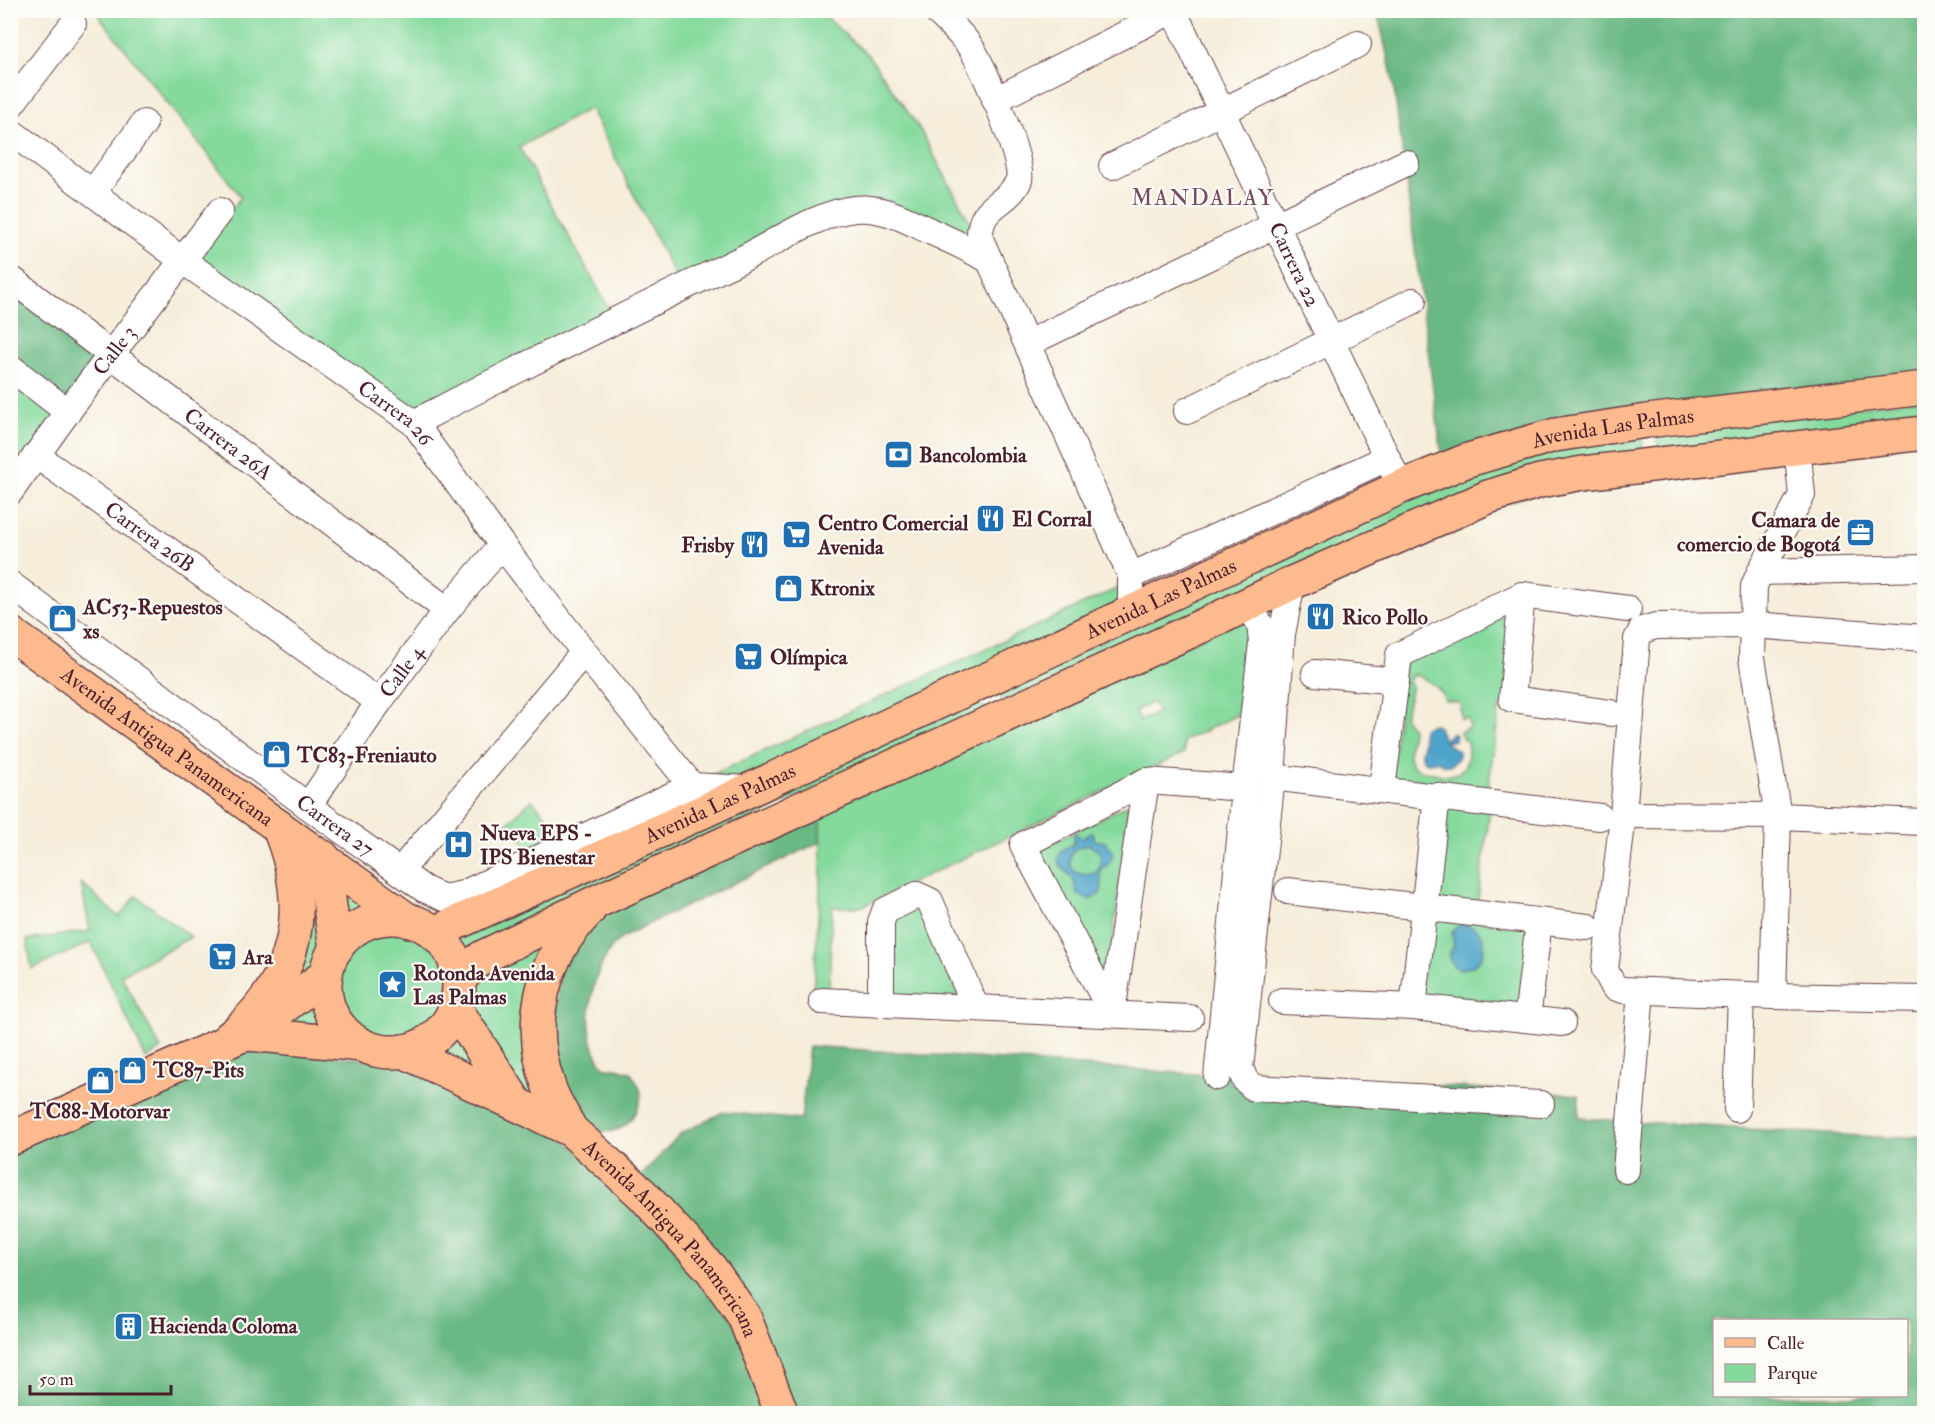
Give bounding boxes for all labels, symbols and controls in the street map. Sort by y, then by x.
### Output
district label: MANDALAY [1131,184,1275,212]
street label: Carrera 22 [1262,218,1326,311]
street label: Calle 3 [87,320,142,381]
street label: Carrera 26 [352,375,440,452]
street label: Carrera 26A [178,402,277,486]
street label: Avenida Las Palmas [1528,403,1695,455]
bank icon: Bancolombia [882,439,914,471]
place label: Bancolombia [919,442,1028,469]
street label: Carrera 26B [99,496,199,579]
restaurant icon: El Corral [975,503,1007,535]
place label: El Corral [1012,506,1093,533]
place label: Camara de comercio de Bogotá [1677,507,1841,558]
place label: Centro Comercial Avenida [817,510,969,561]
office icon: Camara de comercio de Bogotá [1845,516,1877,548]
supermarket icon: Centro Comercial Avenida [781,519,813,551]
restaurant icon: Frisby [739,529,771,561]
place label: Frisby [681,532,735,559]
street label: Avenida Las Palmas [1080,552,1241,646]
shop icon: Ktronix [773,572,805,604]
place label: Ktronix [810,575,876,602]
place label: AC53-Repuestos xs [82,594,223,645]
restaurant icon: Rico Pollo [1305,601,1337,633]
shop icon: AC53-Repuestos xs [46,603,78,635]
place label: Rico Pollo [1342,604,1428,631]
street label: Calle 4 [374,639,431,703]
supermarket icon: Olímpica [733,641,765,673]
place label: Olímpica [770,644,849,671]
street label: Avenida Antigua Panamericana [55,661,279,833]
shop icon: TC83-Freniauto [260,739,292,771]
place label: TC83-Freniauto [296,742,437,769]
street label: Avenida Las Palmas [639,757,800,851]
street label: Carrera 27 [291,789,379,863]
place label: Nueva EPS - IPS Bienestar [479,820,596,871]
hospital icon: Nueva EPS - IPS Bienestar [443,829,475,861]
supermarket icon: Ara [206,941,238,973]
place label: Ara [242,944,274,971]
place label: Rotonda Avenida Las Palmas [413,960,556,1011]
place icon: Rotonda Avenida Las Palmas [376,969,408,1001]
shop icon: TC87-Pits [116,1054,148,1086]
place label: TC87-Pits [152,1057,244,1084]
shop icon: TC88-Motorvar [84,1064,116,1096]
place label: TC88-Motorvar [29,1098,171,1125]
street label: Avenida Antigua Panamericana [576,1133,764,1341]
building icon: Hacienda Coloma [112,1310,144,1342]
place label: Hacienda Coloma [149,1313,299,1340]
legend [1713,1319,1908,1397]
text: Calle [1767,1332,1805,1355]
scale bar [30,1358,171,1396]
text: Parque [1767,1362,1818,1385]
text: 50 m [39,1368,74,1391]

